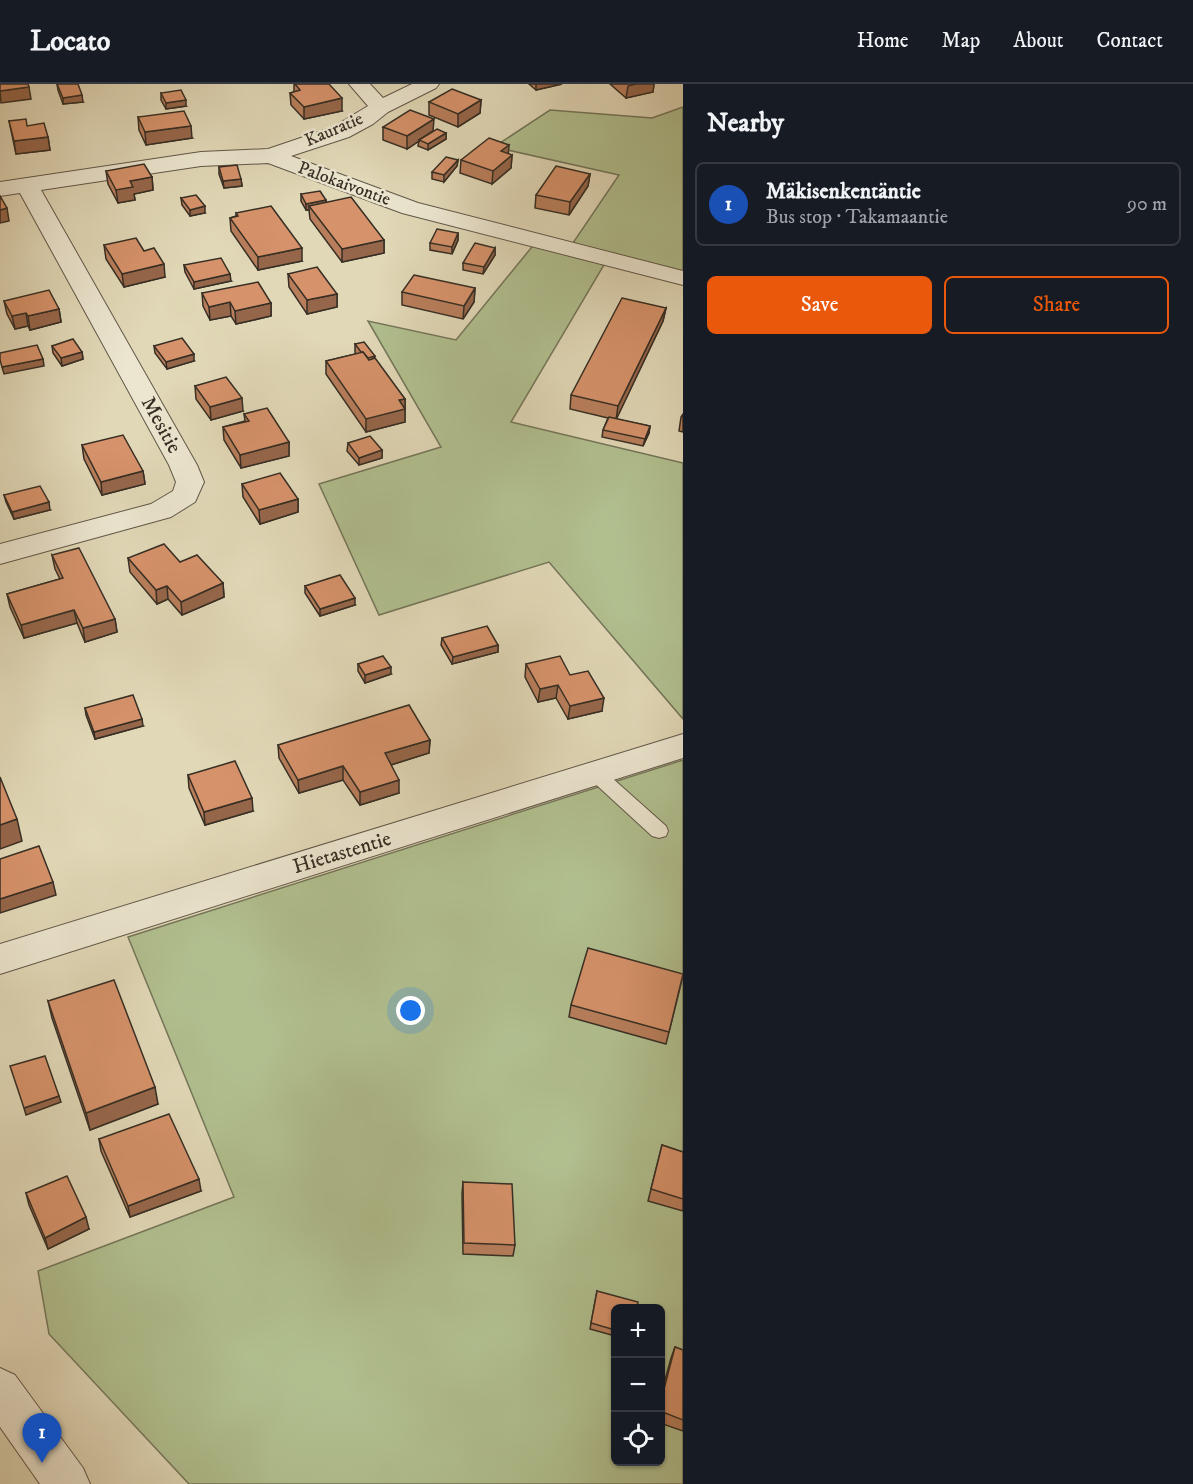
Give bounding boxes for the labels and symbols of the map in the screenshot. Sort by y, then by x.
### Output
street label: Kauratie [302,108,366,152]
street label: Palokaivontie [295,157,393,211]
street label: Mesitie [135,392,187,458]
street label: Hietastentie [290,826,395,880]
your location [396,996,425,1025]
pin: 1 [22,1414,62,1463]

